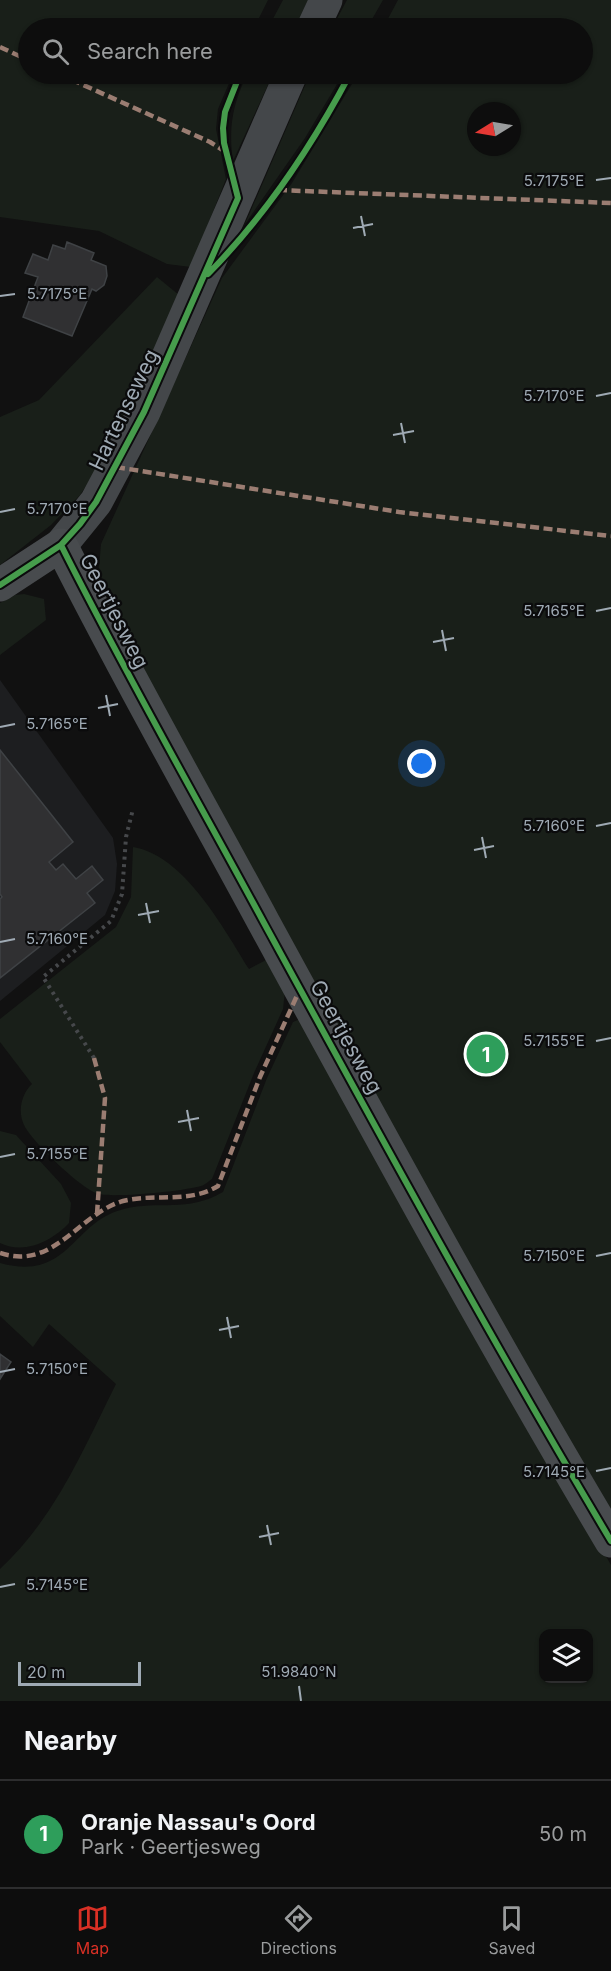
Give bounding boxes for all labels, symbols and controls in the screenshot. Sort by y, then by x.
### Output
search box [18,18,593,84]
icon: search [39,35,72,68]
text: Search here [87,38,213,64]
north arrow [467,102,521,156]
text: 5.7175°E [524,171,584,190]
text: 5.7175°E [27,284,87,303]
street label: Hartenseweg [83,345,164,475]
text: 5.7170°E [524,386,584,405]
text: 5.7170°E [27,499,87,518]
street label: Geertjesweg [75,549,154,672]
text: 5.7165°E [523,601,585,620]
text: 5.7165°E [26,714,88,733]
your location [407,749,436,778]
text: 5.7160°E [523,816,585,835]
text: 5.7160°E [26,929,88,948]
street label: Geertjesweg [305,976,388,1098]
text: 5.7155°E [523,1031,585,1050]
pin: 1 [466,1032,506,1076]
text: 5.7155°E [26,1144,88,1163]
text: 5.7150°E [523,1246,585,1265]
text: 5.7150°E [26,1359,88,1378]
text: 5.7145°E [523,1462,585,1481]
text: 5.7145°E [26,1575,88,1594]
map controls [539,1629,593,1683]
button: layers [539,1629,593,1683]
scale bar [18,1659,141,1686]
text: 20 m [27,1662,65,1682]
text: 51.9840°N [261,1662,337,1681]
text: Nearby [24,1725,117,1756]
text: Oranje Nassau's Oord [81,1809,316,1835]
text: 1 [39,1822,48,1846]
text: 50 m [539,1822,587,1846]
text: Park · Geertjesweg [81,1835,261,1859]
tab: Map [76,1902,109,1958]
tab: Directions [261,1902,337,1958]
tab: Saved [488,1902,535,1958]

